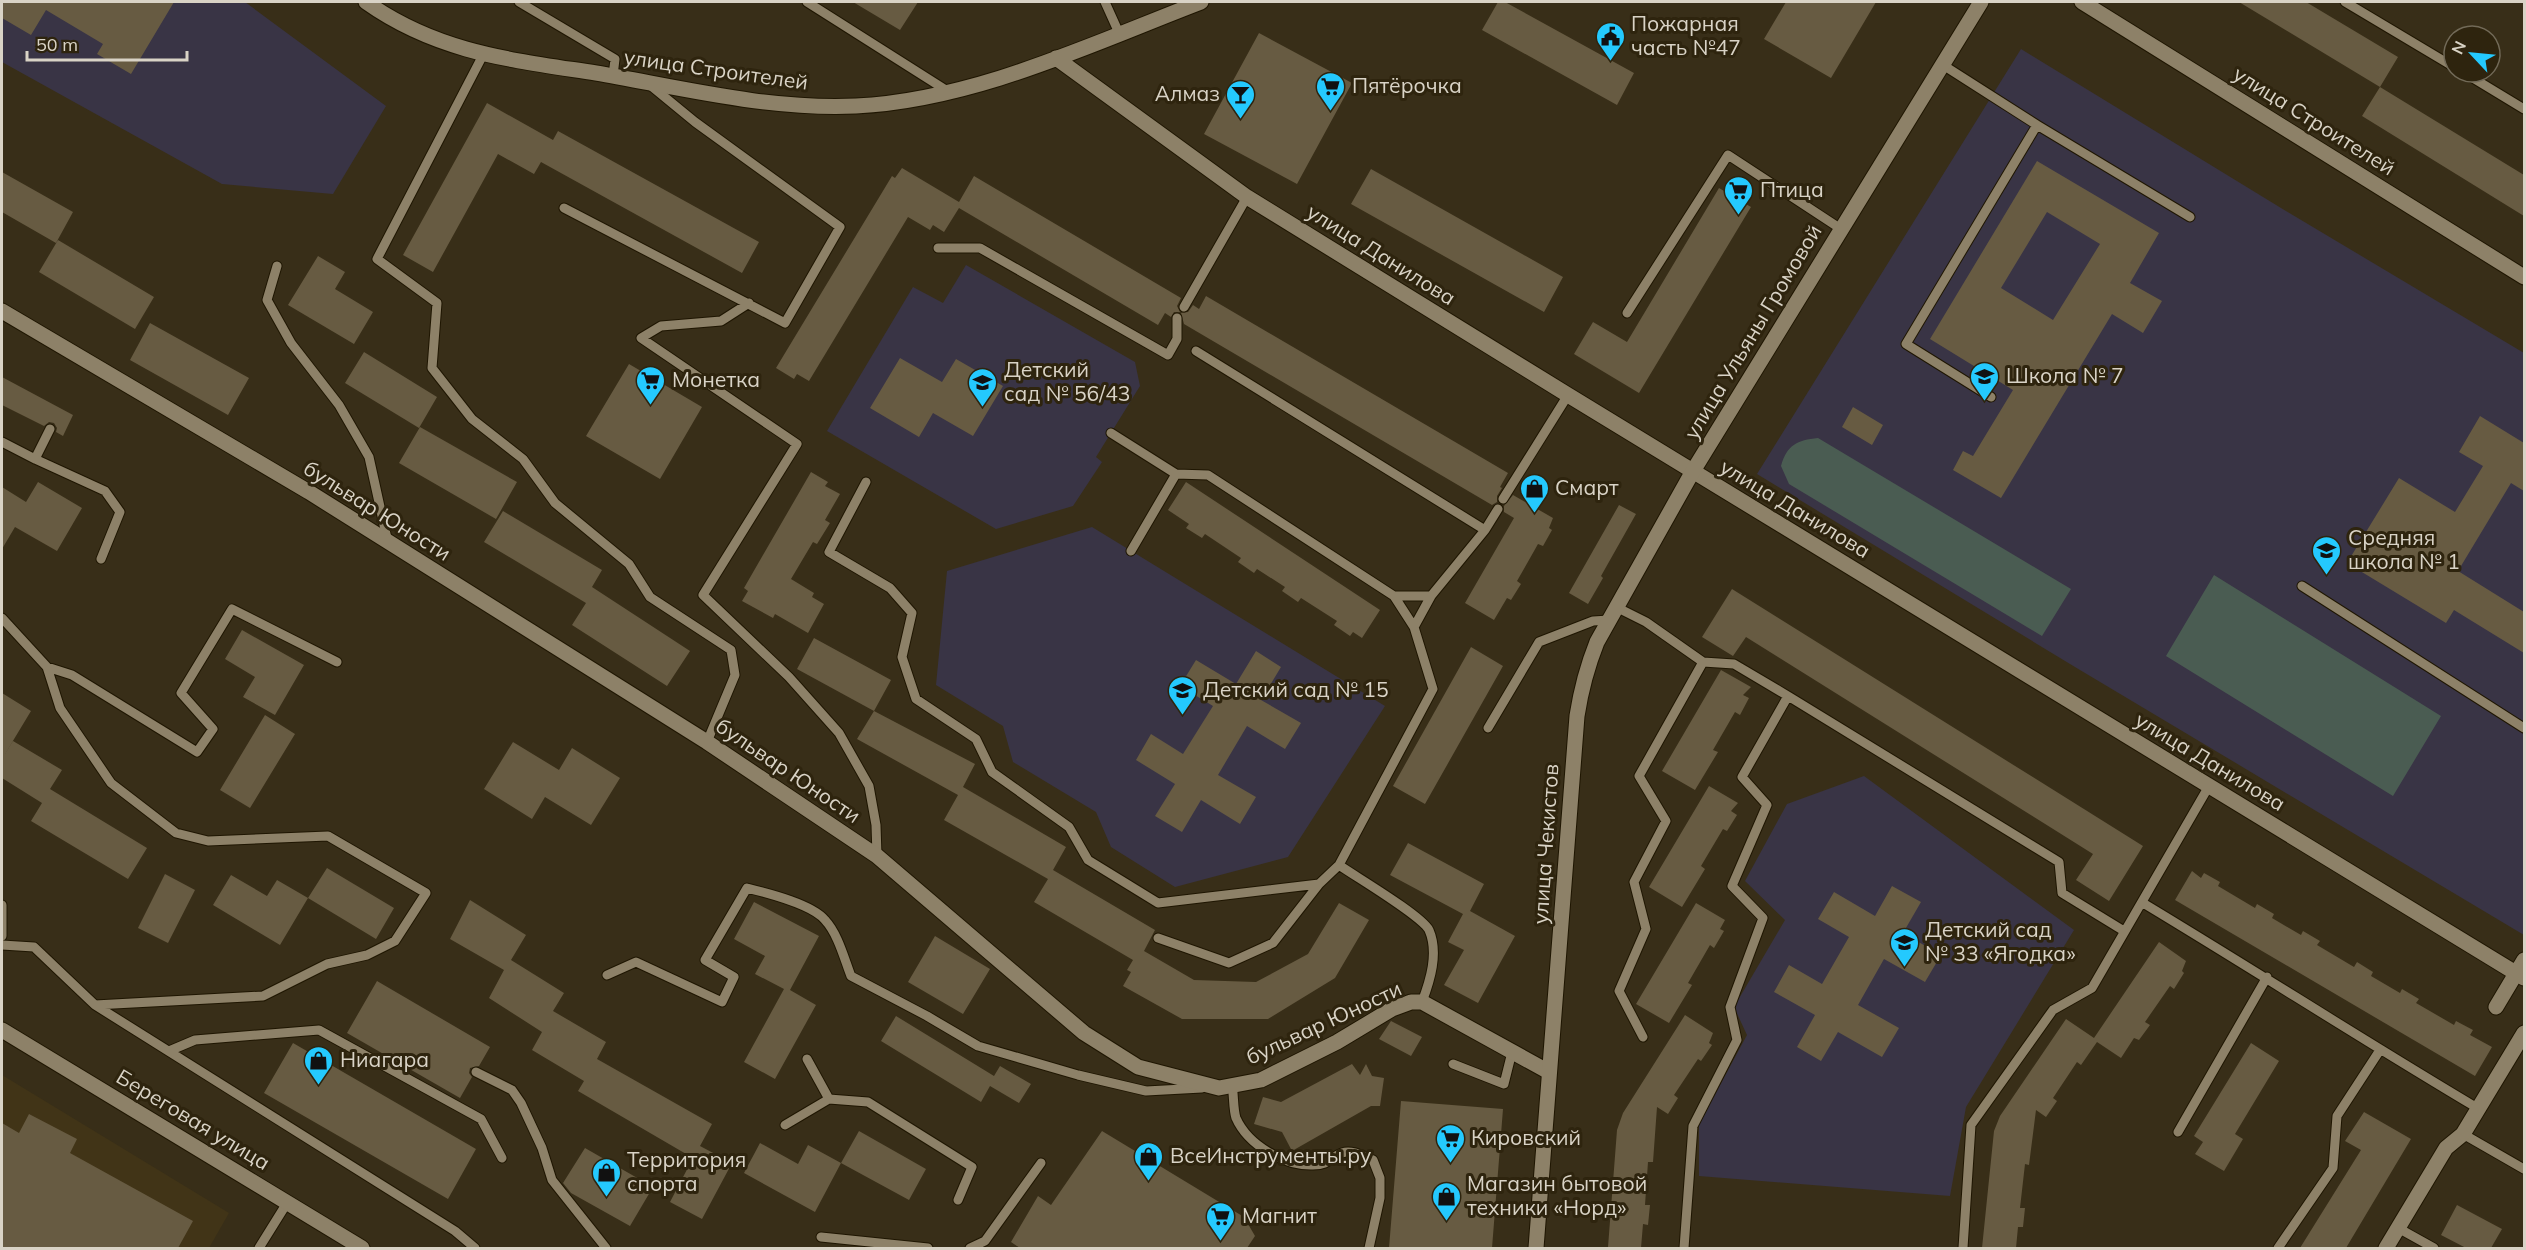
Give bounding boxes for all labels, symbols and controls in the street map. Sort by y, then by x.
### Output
place label: Пожарная часть №47 [1631,10,1741,60]
public building icon: Пожарная часть №47 [1594,20,1626,62]
scale bar [27,24,188,62]
north arrow [2442,24,2502,84]
text: 50 m [36,33,78,56]
text: N [2447,38,2470,57]
street label: улица Строителей [622,43,810,95]
street label: улица Строителей [2229,60,2400,180]
supermarket icon: Пятёрочка [1315,70,1347,112]
place label: Пятёрочка [1352,72,1462,98]
bar icon: Алмаз [1225,78,1257,120]
place label: Алмаз [1155,80,1220,106]
supermarket icon: Птица [1723,174,1755,216]
place label: Птица [1760,176,1824,202]
street label: улица Данилова [1302,198,1461,310]
street label: улица Ульяны Громовой [1678,219,1827,444]
place label: Детский сад № 56/43 [1004,356,1130,406]
school or university icon: Школа № 7 [1969,360,2001,402]
place label: Школа № 7 [2006,362,2124,388]
supermarket icon: Монетка [635,364,667,406]
place label: Монетка [672,366,760,392]
school or university icon: Детский сад № 56/43 [967,366,999,408]
street label: улица Данилова [1716,453,1875,563]
street label: бульвар Юности [299,454,456,566]
shop icon: Смарт [1518,472,1550,514]
place label: Смарт [1555,474,1619,500]
place label: Средняя школа № 1 [2348,524,2460,574]
school or university icon: Средняя школа № 1 [2311,534,2343,576]
school or university icon: Детский сад № 15 [1166,674,1198,716]
place label: Детский сад № 15 [1203,676,1389,702]
street label: улица Данилова [2131,706,2290,816]
street label: бульвар Юности [711,712,866,828]
street label: улица Чекистов [1526,763,1564,925]
place label: Детский сад № 33 «Ягодка» [1925,916,2076,966]
school or university icon: Детский сад № 33 «Ягодка» [1888,926,1920,968]
street label: бульвар Юности [1242,975,1406,1070]
shop icon: Ниагара [303,1044,335,1086]
place label: Ниагара [340,1046,429,1072]
street label: Береговая улица [112,1063,275,1175]
supermarket icon: Кировский [1434,1122,1466,1164]
place label: Кировский [1471,1124,1581,1150]
shop icon: ВсеИнструменты.ру [1133,1140,1165,1182]
place label: ВсеИнструменты.ру [1170,1142,1371,1168]
place label: Территория спорта [627,1146,746,1196]
shop icon: Территория спорта [590,1156,622,1198]
place label: Магазин бытовой техники «Норд» [1467,1170,1647,1220]
shop icon: Магазин бытовой техники «Норд» [1430,1180,1462,1222]
supermarket icon: Магнит [1205,1200,1237,1242]
place label: Магнит [1242,1202,1317,1228]

